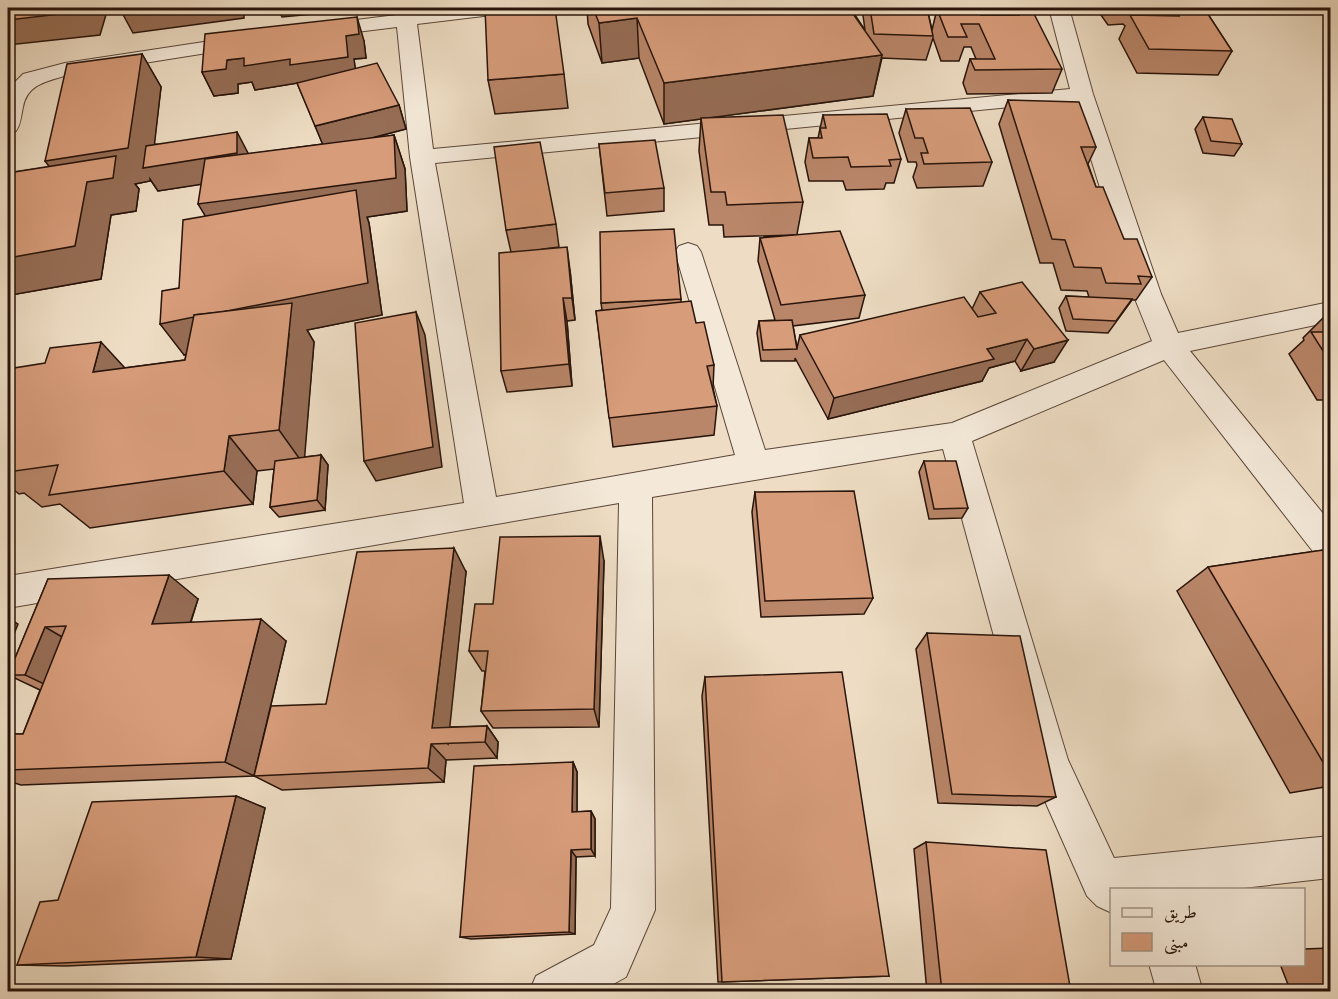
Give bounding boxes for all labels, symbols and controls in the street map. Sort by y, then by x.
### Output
legend [1110,888,1305,966]
text: طريق [1164,900,1197,924]
text: مبنى [1164,930,1189,955]

